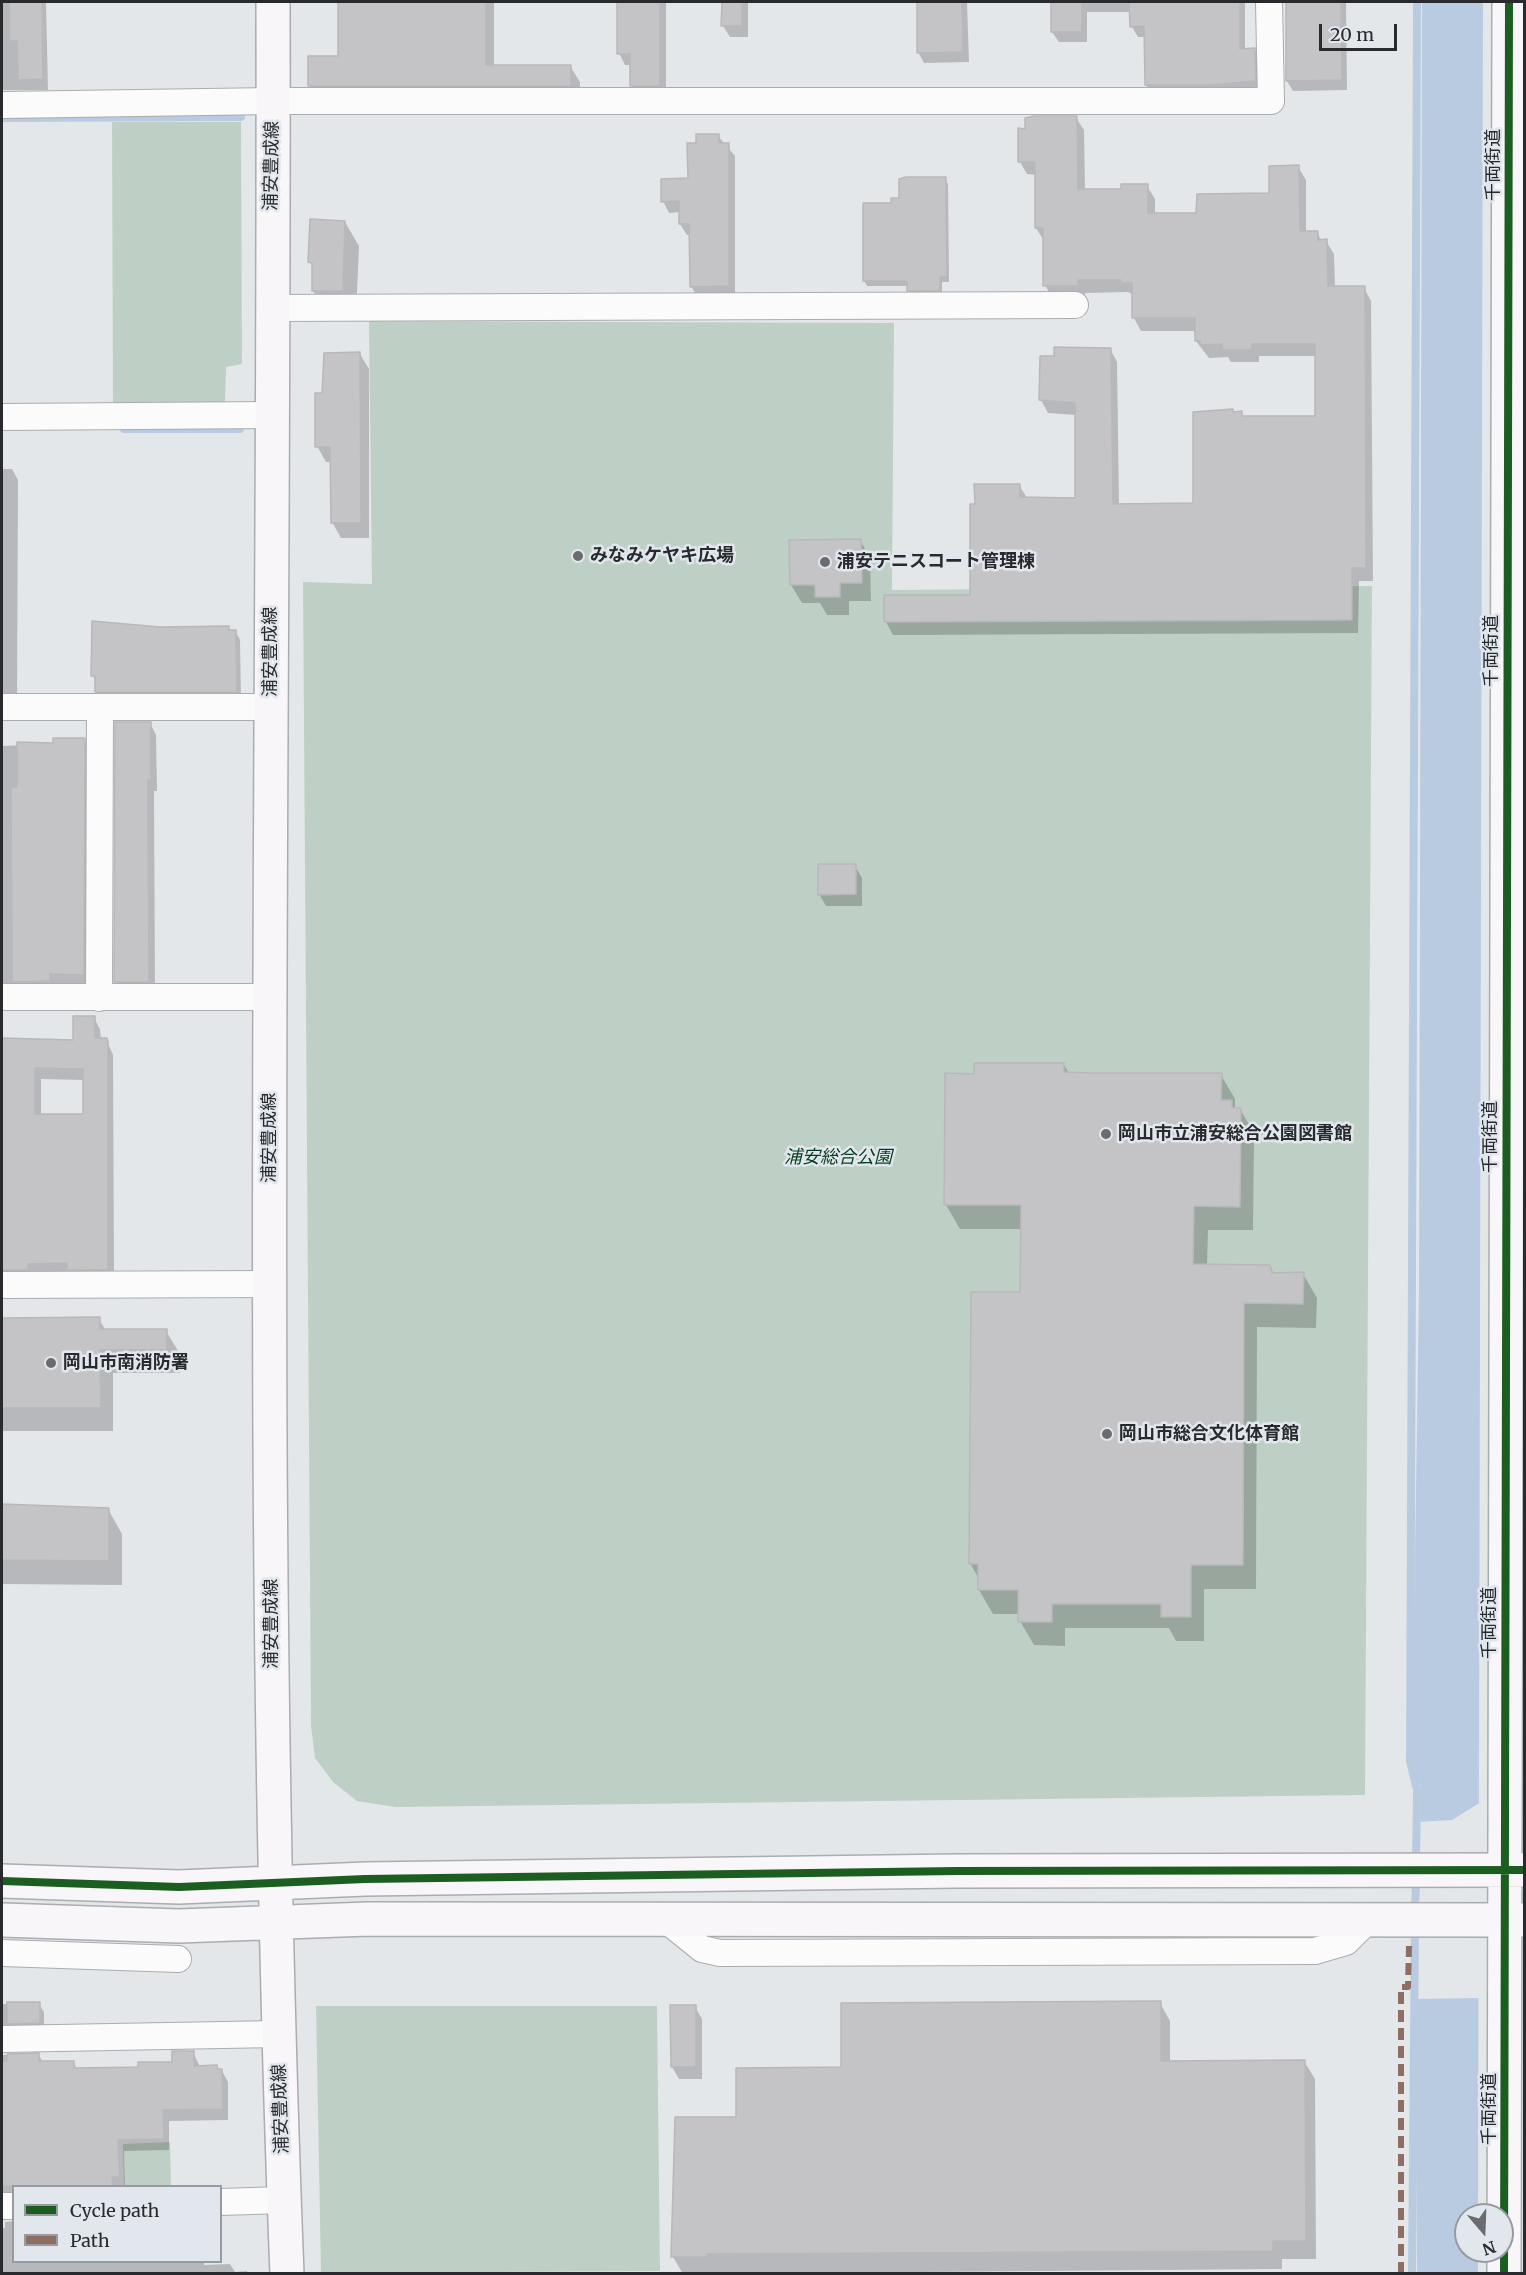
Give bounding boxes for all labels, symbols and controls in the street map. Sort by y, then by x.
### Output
scale bar [1322,12,1400,50]
text: 20 m [1330,23,1374,46]
street label: 浦安豊成線 [260,121,284,211]
street label: 千両街道 [1483,129,1505,201]
place label: みなみケヤキ広場 [590,545,734,567]
marker: みなみケヤキ広場 [571,549,585,563]
place label: 浦安テニスコート管理棟 [837,551,1035,573]
marker: 浦安テニスコート管理棟 [818,555,832,569]
street label: 浦安豊成線 [260,607,282,697]
street label: 千両街道 [1481,615,1503,687]
street label: 浦安豊成線 [259,1093,281,1183]
street label: 千両街道 [1480,1101,1502,1173]
place label: 岡山市立浦安総合公園図書館 [1118,1123,1352,1145]
marker: 岡山市立浦安総合公園図書館 [1099,1127,1113,1141]
park label: 浦安総合公園 [784,1147,892,1169]
place label: 岡山市南消防署 [63,1352,189,1374]
marker: 岡山市南消防署 [44,1356,58,1370]
place label: 岡山市総合文化体育館 [1119,1423,1299,1445]
marker: 岡山市総合文化体育館 [1100,1427,1114,1441]
street label: 浦安豊成線 [261,1579,283,1669]
street label: 千両街道 [1479,1587,1501,1659]
street label: 浦安豊成線 [269,2064,293,2154]
street label: 千両街道 [1479,2073,1501,2145]
legend [12,2185,222,2263]
text: Cycle path [70,2199,159,2222]
north arrow [1454,2203,1514,2263]
text: Path [70,2229,110,2252]
text: N [1480,2237,1498,2260]

